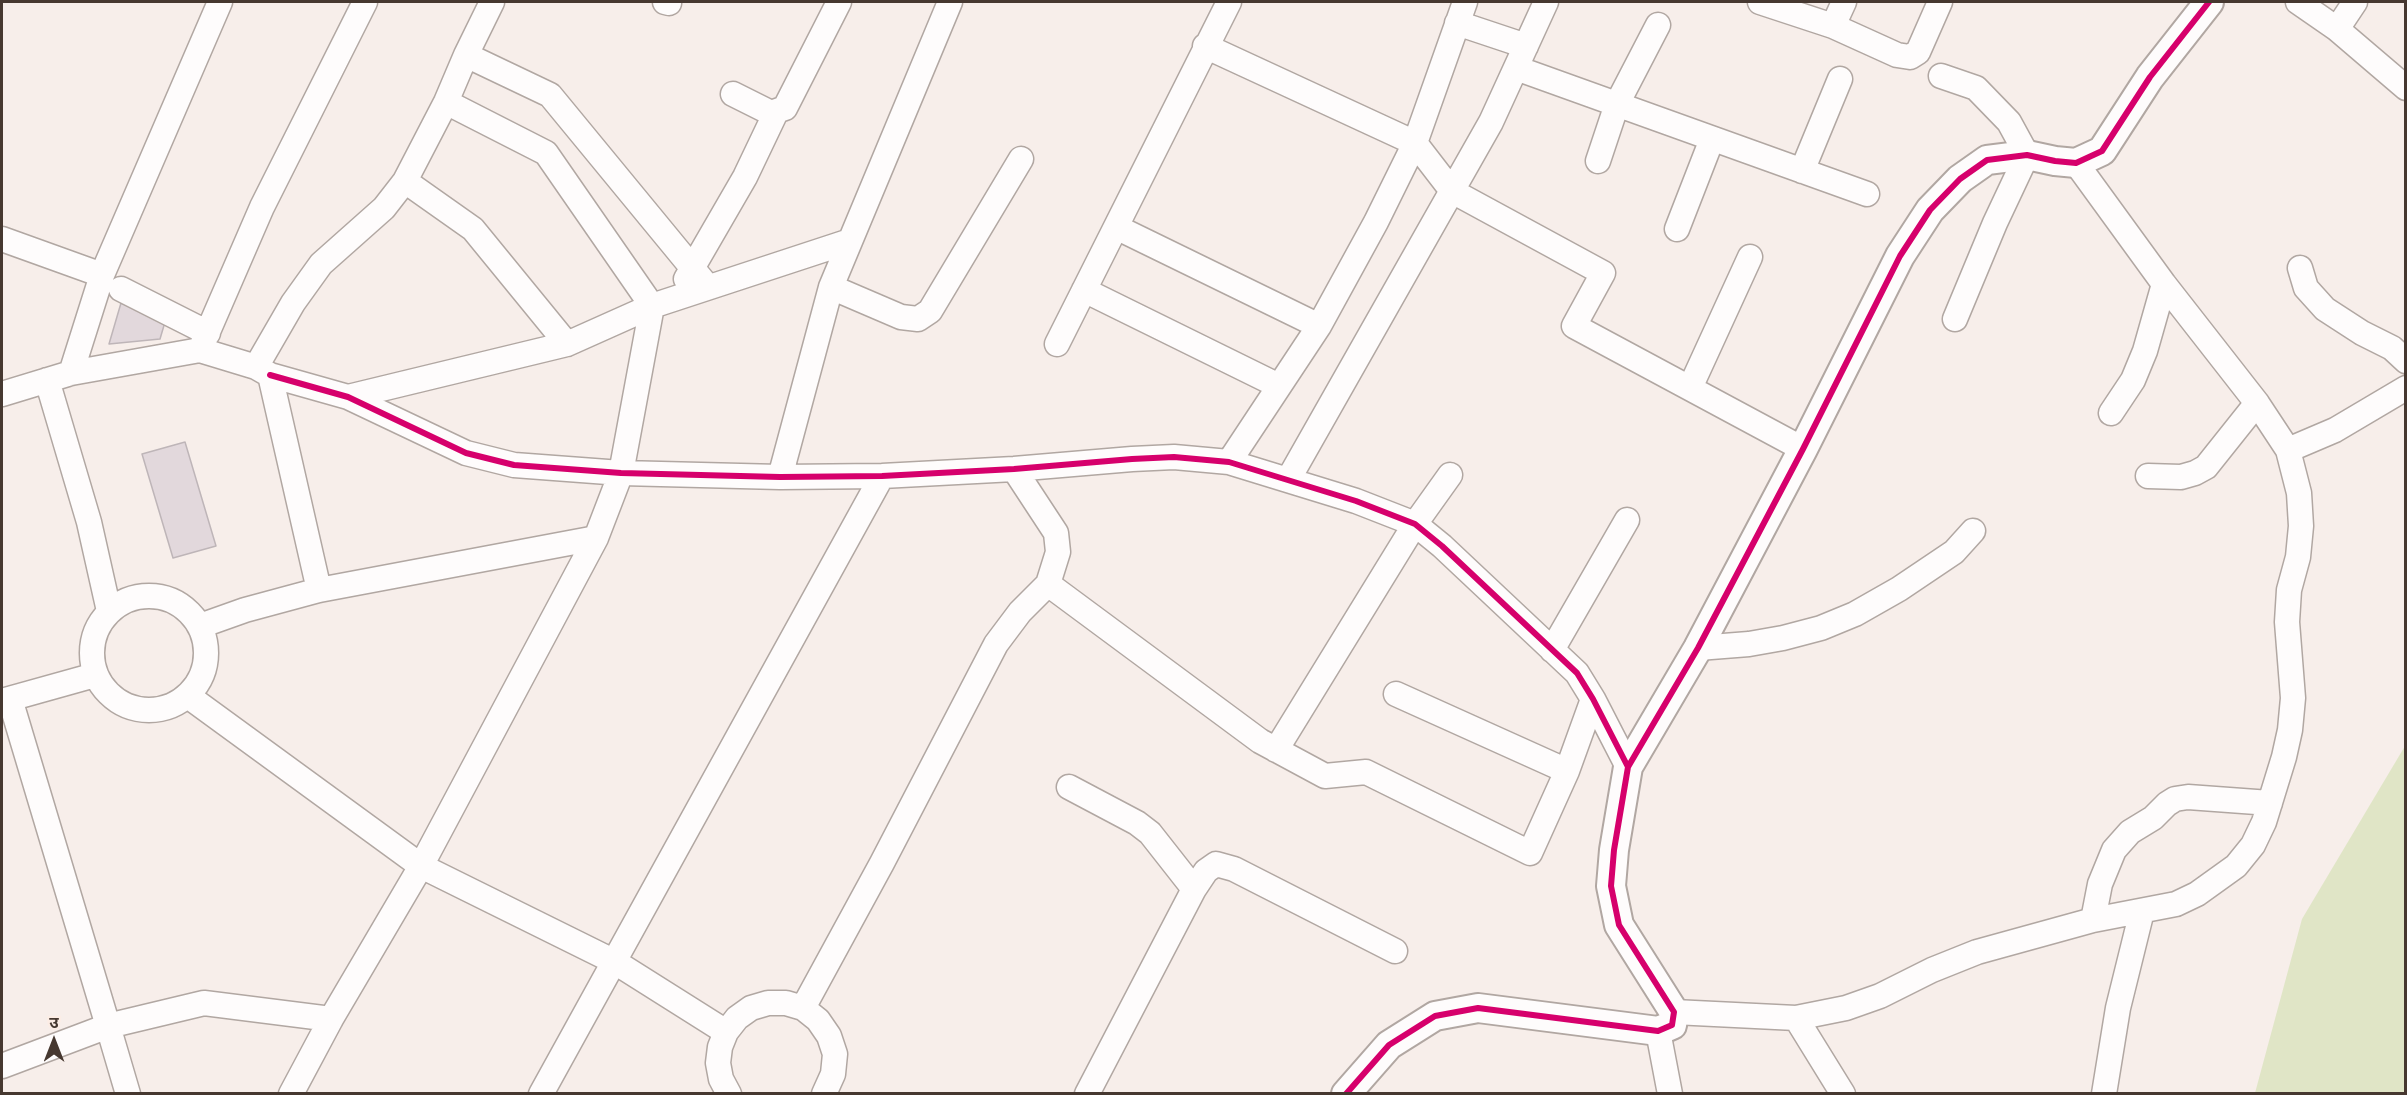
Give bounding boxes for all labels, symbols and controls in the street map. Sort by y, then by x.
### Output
north arrow [24,1011,84,1071]
text: उ [49,1015,59,1031]

